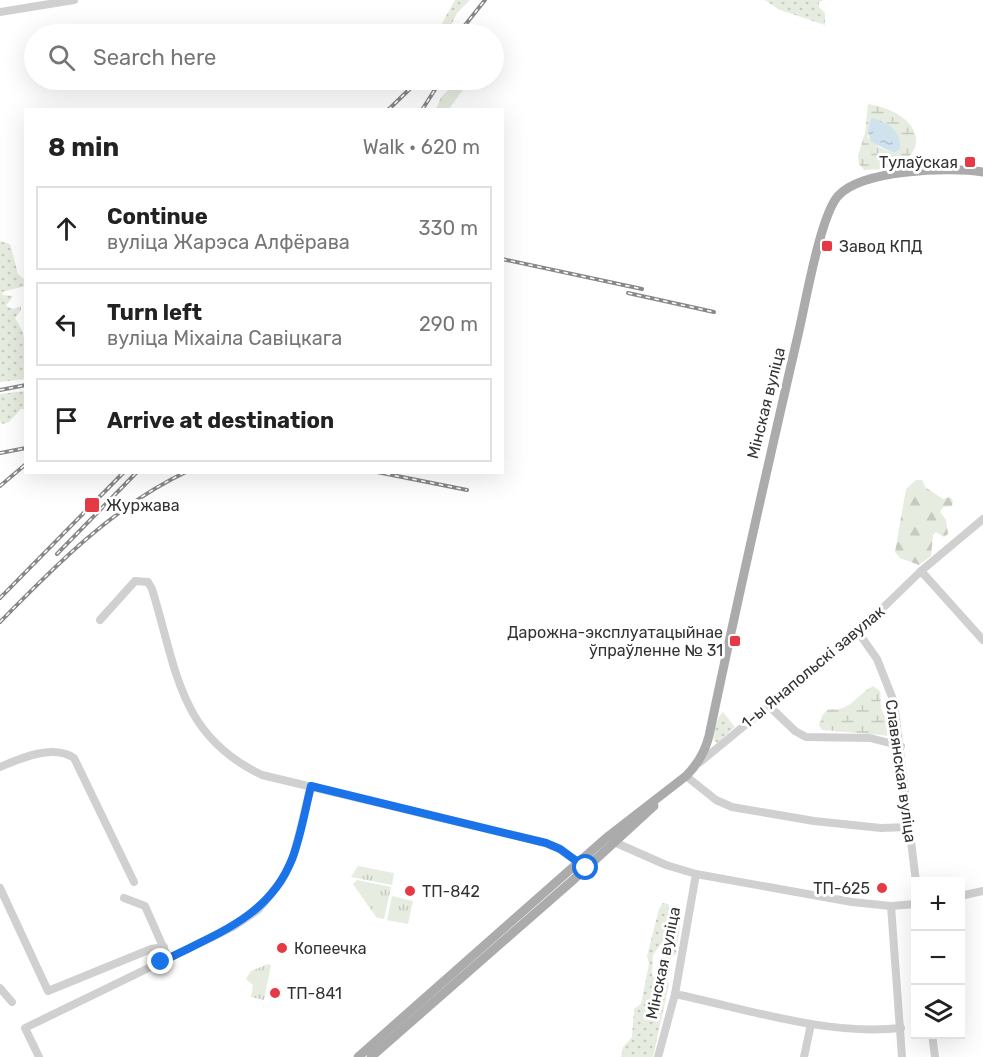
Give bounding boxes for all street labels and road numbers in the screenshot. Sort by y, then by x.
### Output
street label: Мінская вуліца [743,345,789,461]
street label: 1-ы Янапольскі завулак [738,601,889,732]
street label: Славянская вуліца [882,698,920,844]
street label: Мінская вуліца [642,905,684,1021]

